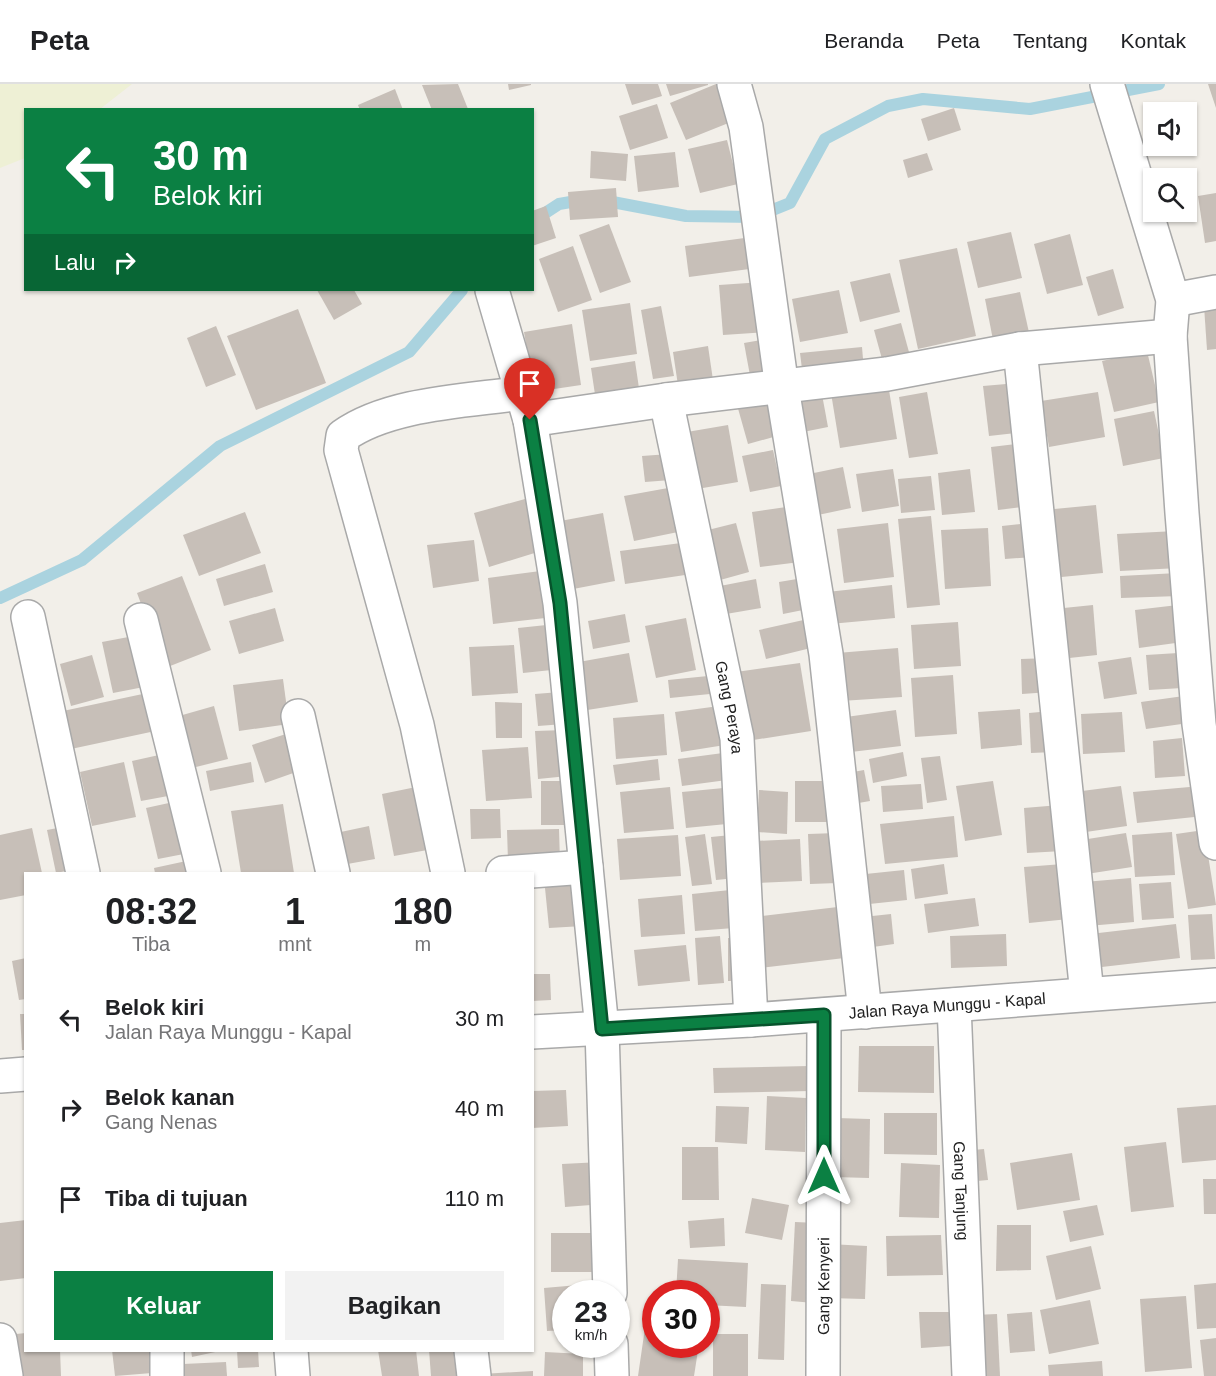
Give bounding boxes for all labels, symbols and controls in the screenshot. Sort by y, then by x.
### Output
text: Peta [30,25,89,56]
text: Beranda [824,29,904,52]
text: Peta [937,29,980,52]
text: Tentang [1013,29,1088,52]
text: Kontak [1121,29,1186,52]
map controls [1143,102,1197,222]
button: sound [1143,102,1197,156]
icon: left [54,132,132,210]
text: 30 m [153,132,249,179]
button: search [1143,168,1197,222]
text: Belok kiri [153,181,263,211]
icon: right [108,246,141,279]
text: Lalu [54,250,96,275]
pin [504,358,555,420]
icon: arrive [513,367,546,400]
street label: Gang Peraya [713,659,746,754]
text: 08:32 [105,891,197,932]
text: 1 [285,891,305,932]
text: 180 [393,891,453,932]
text: Tiba [132,933,170,955]
text: mnt [278,933,312,955]
text: m [415,933,431,955]
street label: Jalan Raya Munggu - Kapal [848,989,1046,1021]
text: Belok kiri [105,995,204,1020]
icon: left [54,1003,87,1036]
text: 30 m [455,1006,504,1031]
text: Jalan Raya Munggu - Kapal [105,1021,352,1043]
text: Belok kanan [105,1085,235,1110]
icon: right [54,1093,87,1126]
text: 40 m [455,1096,504,1121]
text: Gang Nenas [105,1111,217,1133]
street label: Gang Tanjung [951,1141,972,1241]
position arrow [792,1144,856,1208]
icon: arrive [54,1183,87,1216]
text: Tiba di tujuan [105,1186,248,1211]
text: 110 m [444,1186,504,1211]
street label: Gang Kenyeri [815,1237,832,1335]
button: Keluar [54,1271,273,1340]
button: Bagikan [285,1271,504,1340]
speed limit sign: 30 [642,1280,720,1358]
text: 23 [574,1295,608,1328]
text: km/h [575,1326,607,1343]

